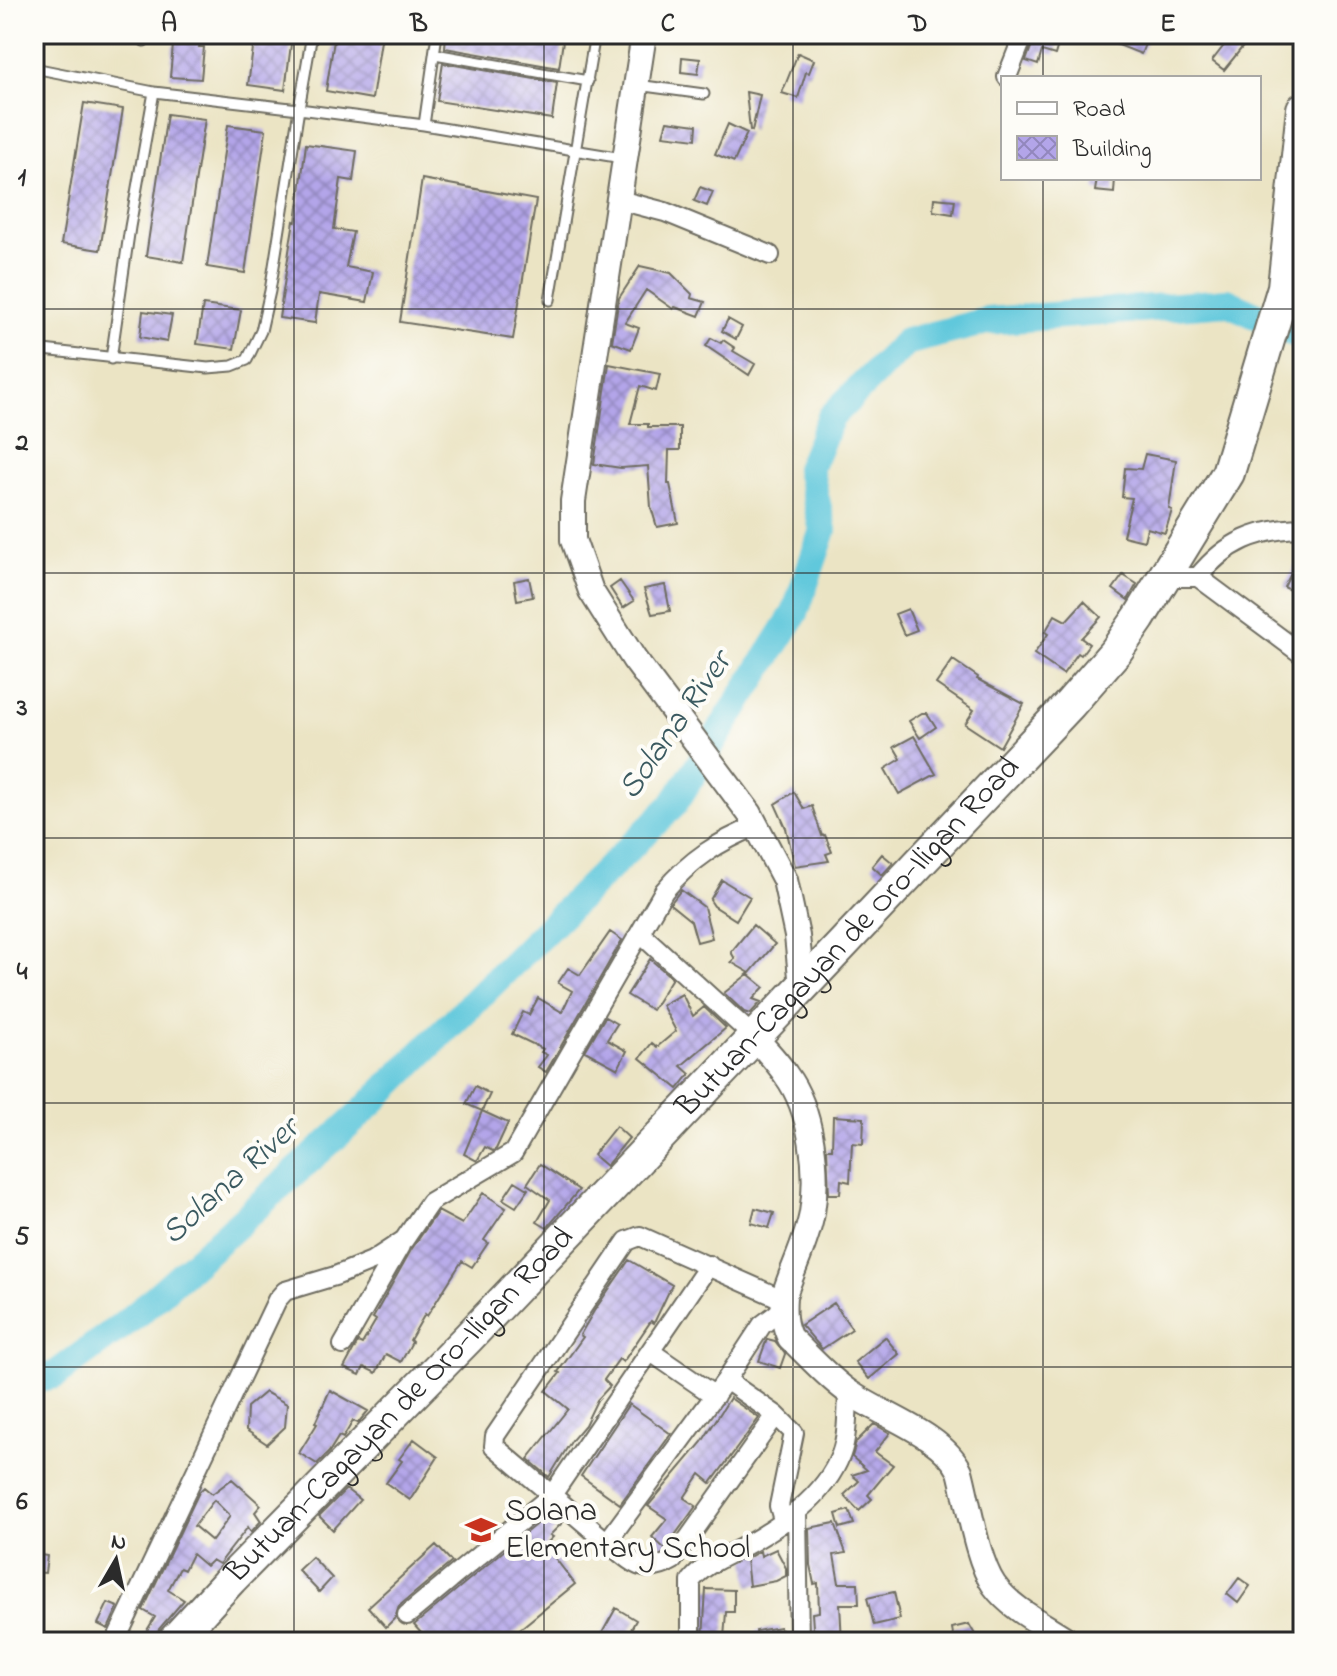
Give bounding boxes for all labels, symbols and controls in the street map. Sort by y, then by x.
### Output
text: A [161,6,177,44]
text: B [409,6,428,44]
text: C [661,6,675,44]
text: D [907,6,928,44]
text: E [1160,6,1176,44]
legend [1001,76,1261,180]
text: Road [1073,93,1126,128]
text: Building [1072,133,1152,168]
text: 1 [18,160,27,198]
text: 2 [15,425,29,463]
water label: Solana River [606,638,748,810]
text: 3 [16,690,28,728]
street label: Butuan-Cagayan de Oro-Iligan Road [665,746,1032,1130]
text: 4 [17,954,28,992]
water label: Solana River [151,1103,315,1258]
street label: Butuan-Cagayan de Oro-Iligan Road [214,1216,586,1596]
text: 5 [15,1219,30,1257]
text: 6 [16,1484,28,1522]
place label: Solana Elementary School [505,1489,750,1573]
school or university icon: Solana Elementary School [464,1513,498,1547]
north arrow [76,1520,156,1600]
text: N [109,1526,129,1560]

